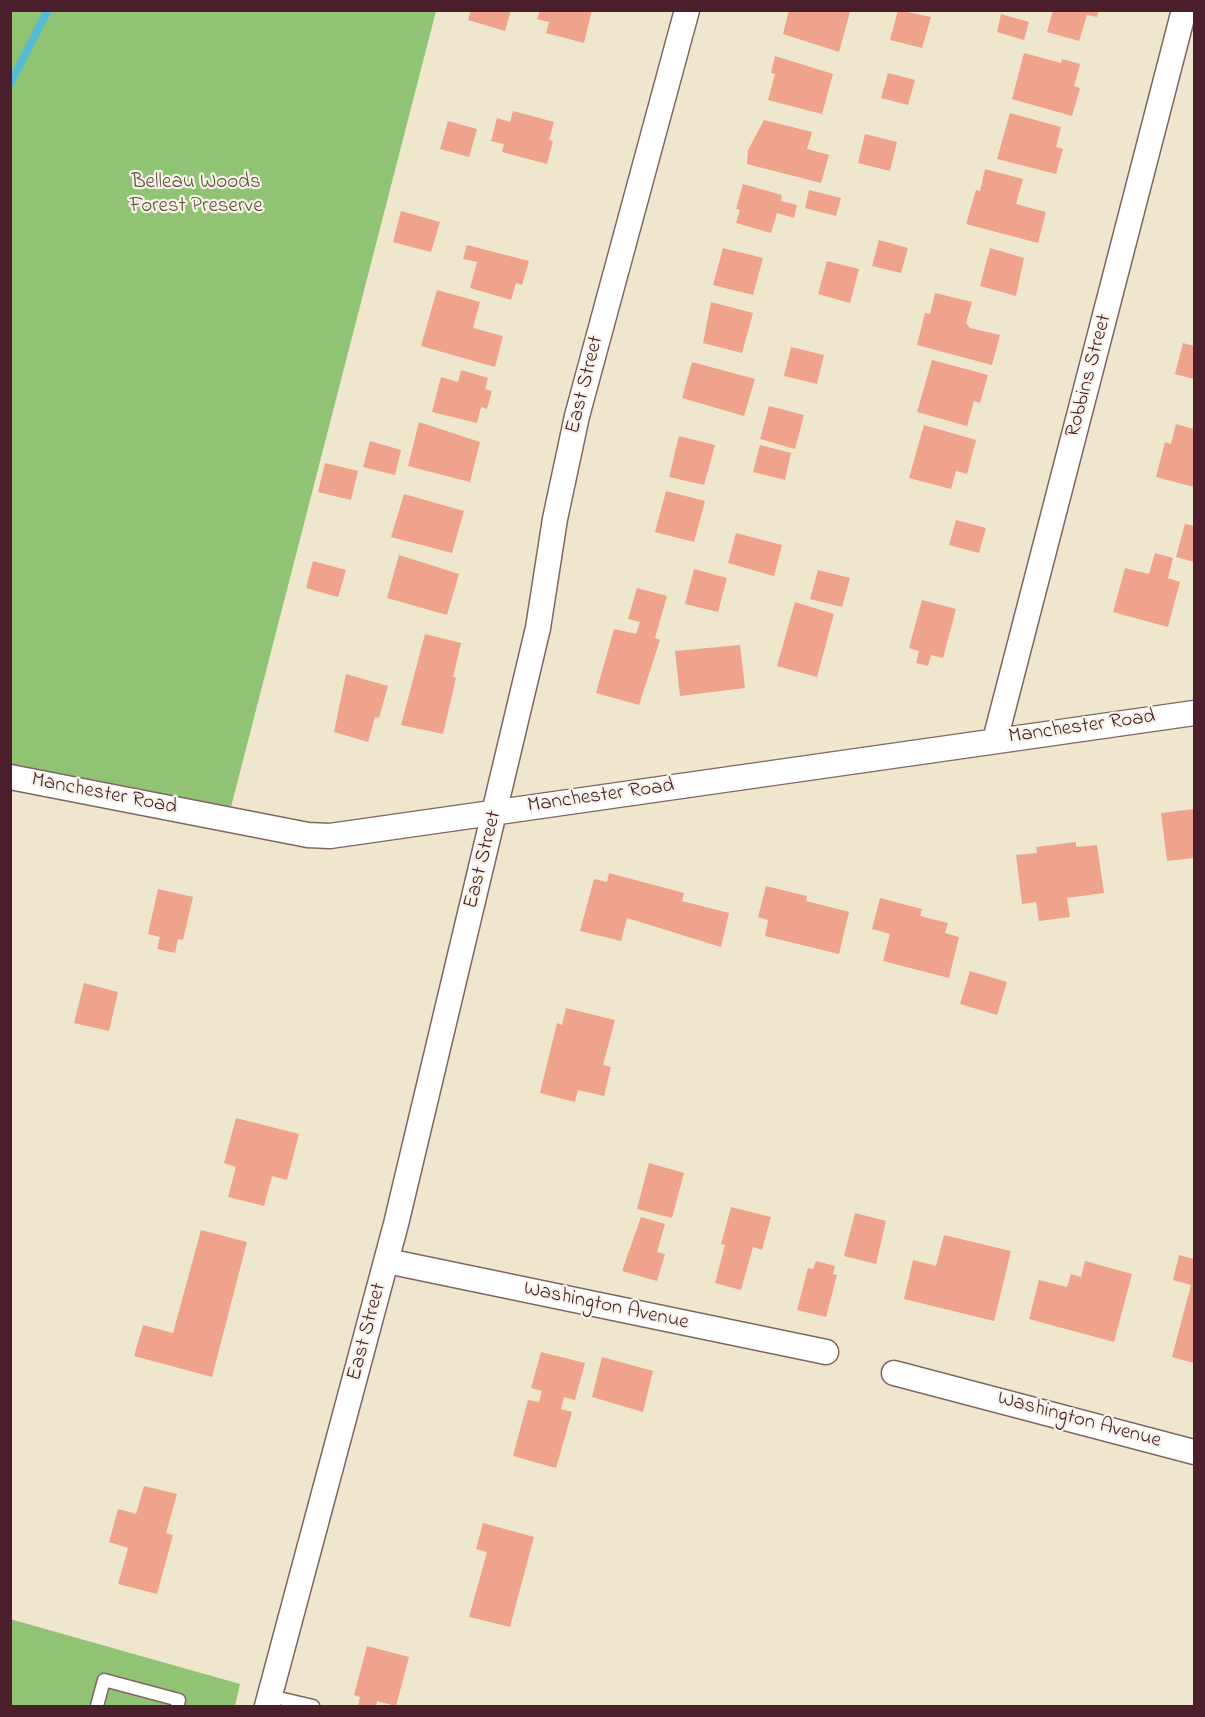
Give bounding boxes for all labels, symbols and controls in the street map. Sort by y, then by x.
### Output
park label: Belleau Woods Forest Preserve [129,171,263,221]
street label: Robbins Street [1061,312,1119,440]
street label: East Street [562,333,610,437]
street label: Manchester Road [1007,705,1157,751]
street label: Manchester Road [29,769,179,821]
street label: Manchester Road [526,774,676,820]
street label: East Street [460,808,508,912]
street label: Washington Avenue [521,1277,691,1337]
street label: East Street [343,1280,393,1384]
street label: Washington Avenue [994,1387,1164,1455]

